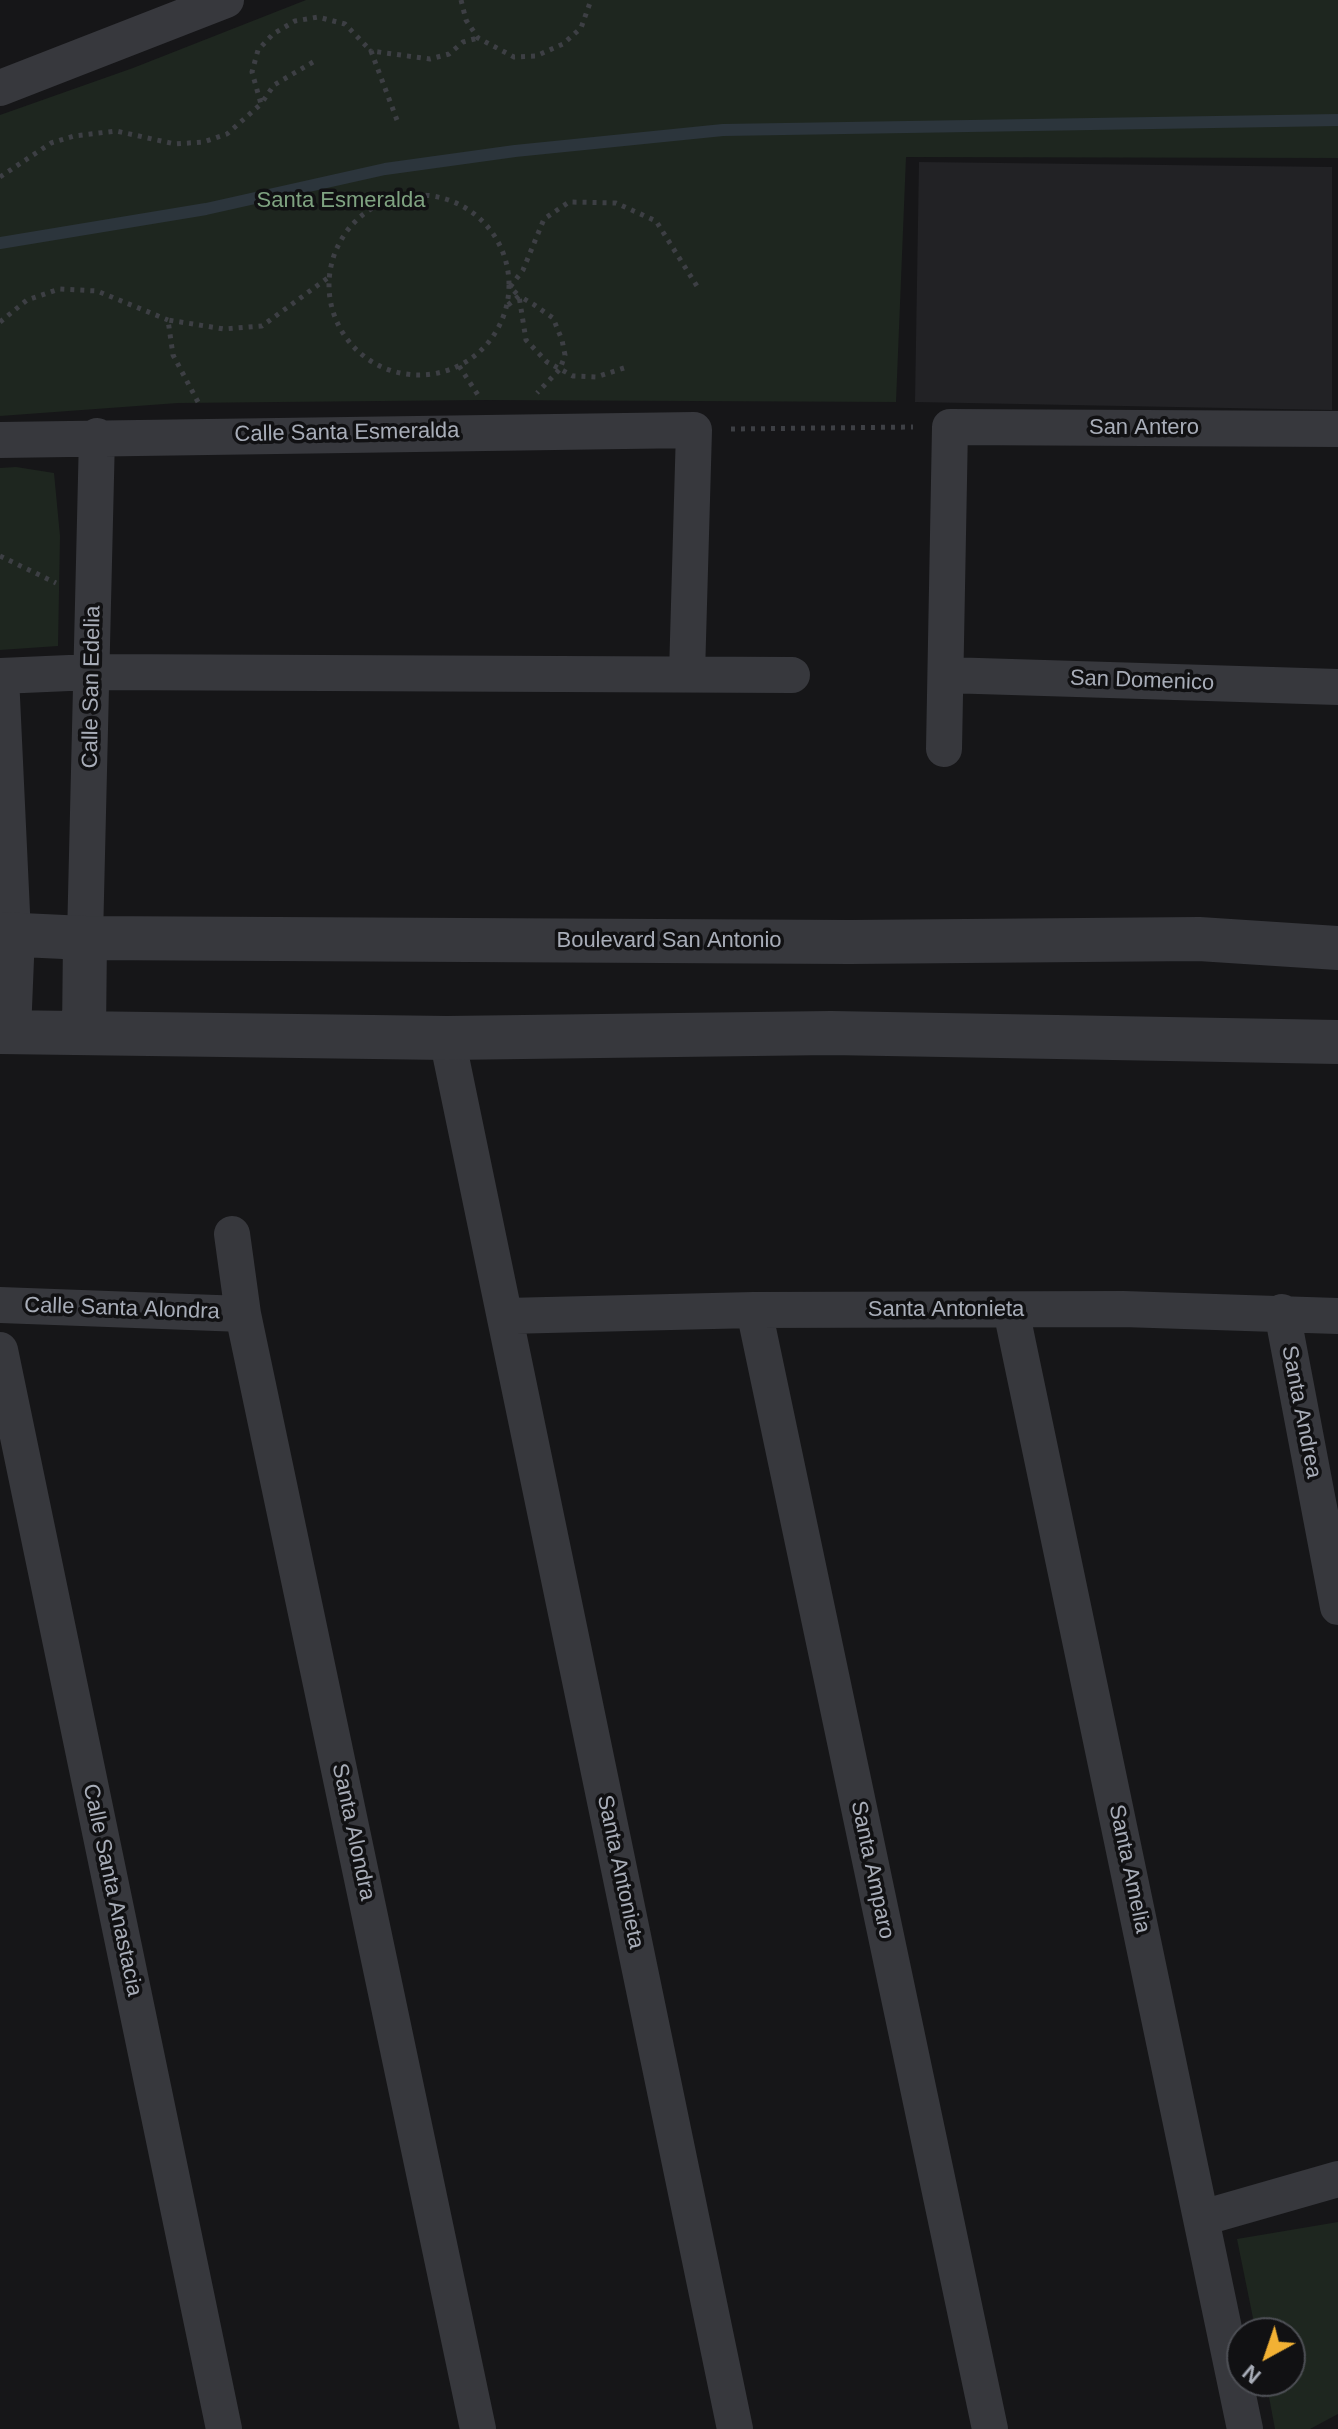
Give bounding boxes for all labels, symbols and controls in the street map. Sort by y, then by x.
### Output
park label: Santa Esmeralda [257,188,425,214]
street label: San Antero [1089,415,1199,441]
street label: Calle Santa Esmeralda [234,418,460,448]
street label: Calle San Edelia [77,605,107,769]
street label: San Domenico [1069,665,1215,697]
street label: Boulevard San Antonio [556,928,782,954]
street label: Calle Santa Alondra [24,1292,220,1326]
street label: Santa Antonieta [868,1297,1024,1323]
street label: Santa Andrea [1275,1343,1327,1481]
street label: Santa Alondra [326,1761,380,1903]
street label: Calle Santa Anastacia [77,1781,147,1999]
street label: Santa Antonieta [591,1793,649,1951]
street label: Santa Amparo [844,1798,900,1942]
street label: Santa Amelia [1102,1802,1156,1936]
north arrow [1226,2317,1306,2397]
text: N [1237,2360,1266,2389]

